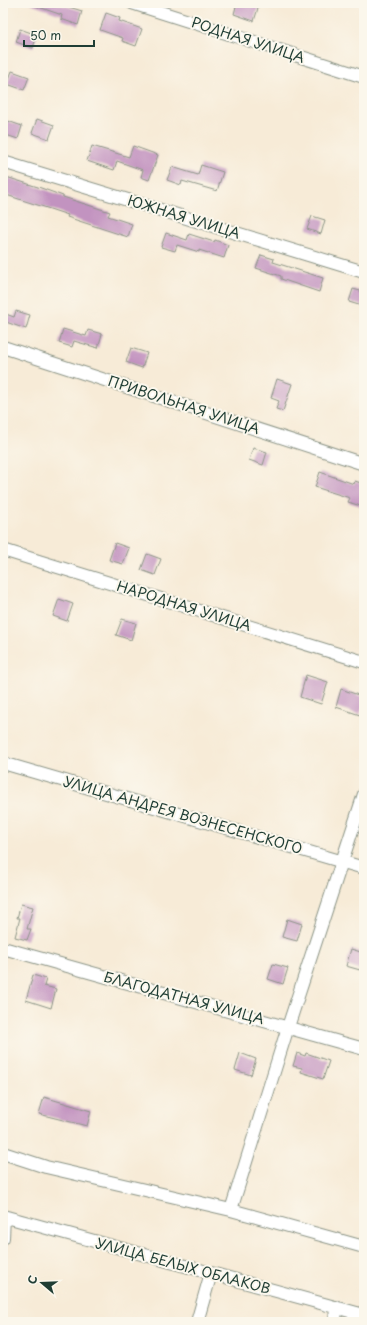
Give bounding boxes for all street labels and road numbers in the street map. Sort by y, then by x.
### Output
street label: РОДНАЯ УЛИЦА [189,11,308,68]
street label: ЮЖНАЯ УЛИЦА [125,189,243,244]
street label: ПРИВОЛЬНАЯ УЛИЦА [106,370,263,439]
street label: НАРОДНАЯ УЛИЦА [114,575,254,636]
street label: УЛИЦА АНДРЕЯ ВОЗНЕСЕНСКОГО [61,770,305,859]
street label: БЛАГОДАТНАЯ УЛИЦА [102,966,267,1029]
street label: УЛИЦА БЕЛЫХ ОБЛАКОВ [93,1232,273,1299]

